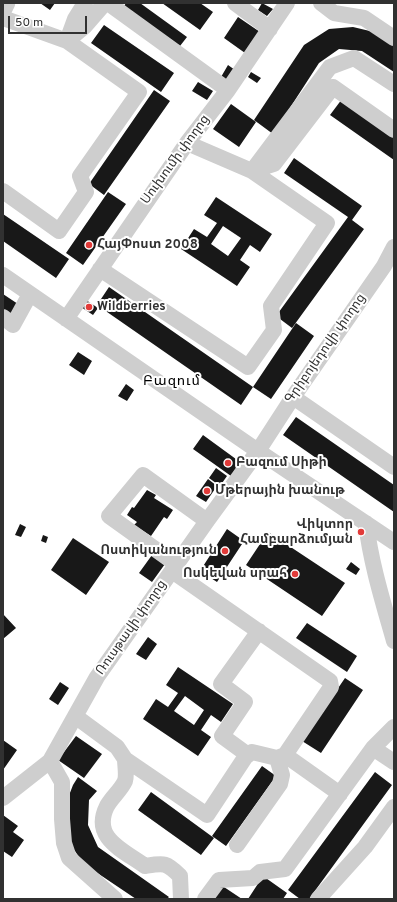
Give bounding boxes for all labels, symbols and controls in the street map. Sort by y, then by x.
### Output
scale bar [10,8,89,34]
text: 50 m [15,15,43,31]
street label: Սուխումի փողոց [138,112,214,208]
place label: ՀայՓոստ 2008 [97,237,198,253]
marker: ՀայՓոստ 2008 [84,240,94,250]
street label: Գրիբոյեդովի փողոց [282,291,370,407]
place label: Wildberries [97,299,166,315]
marker: Wildberries [84,302,94,312]
district label: Բազում [143,374,201,390]
place label: Բազում Սիթի [236,455,327,471]
marker: Բազում Սիթի [223,458,233,468]
place label: Մթերային խանութ [215,483,345,499]
marker: Մթերային խանութ [202,486,212,496]
place label: Վիկտոր Համբարձումյան [240,517,353,548]
marker: Վիկտոր Համբարձումյան [356,527,366,537]
place label: Ոստիկանություն [100,543,217,559]
marker: Ոստիկանություն [220,546,230,556]
place label: Ոսկեվան սրահ [183,566,287,582]
marker: Ոսկեվան սրահ [290,569,300,579]
street label: Ռուսթավի փողոց [93,577,171,679]

